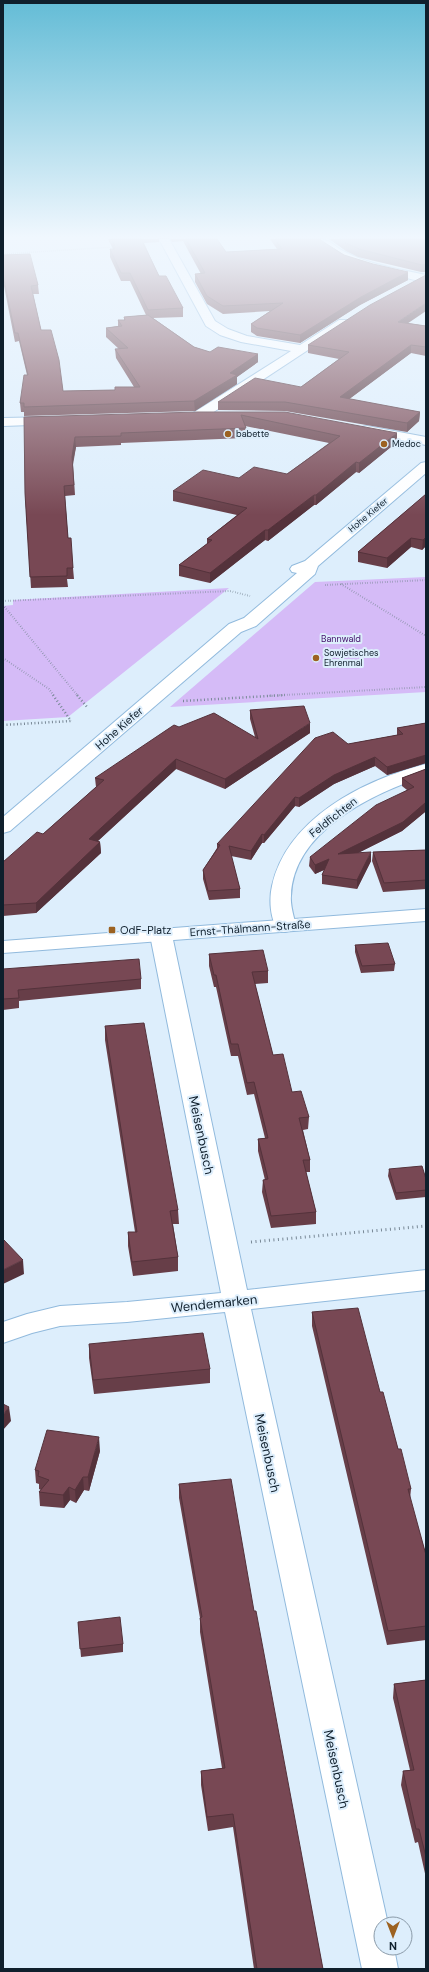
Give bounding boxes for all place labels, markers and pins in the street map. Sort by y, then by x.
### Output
place label: babette [236,428,269,440]
marker: babette [223,429,233,439]
place label: Medoc [392,438,421,450]
marker: Medoc [379,439,389,449]
place label: Sowjetisches Ehrenmal [324,647,379,669]
marker: Sowjetisches Ehrenmal [311,653,321,663]
place label: OdF-Platz [120,923,171,937]
marker: OdF-Platz [107,925,117,935]

